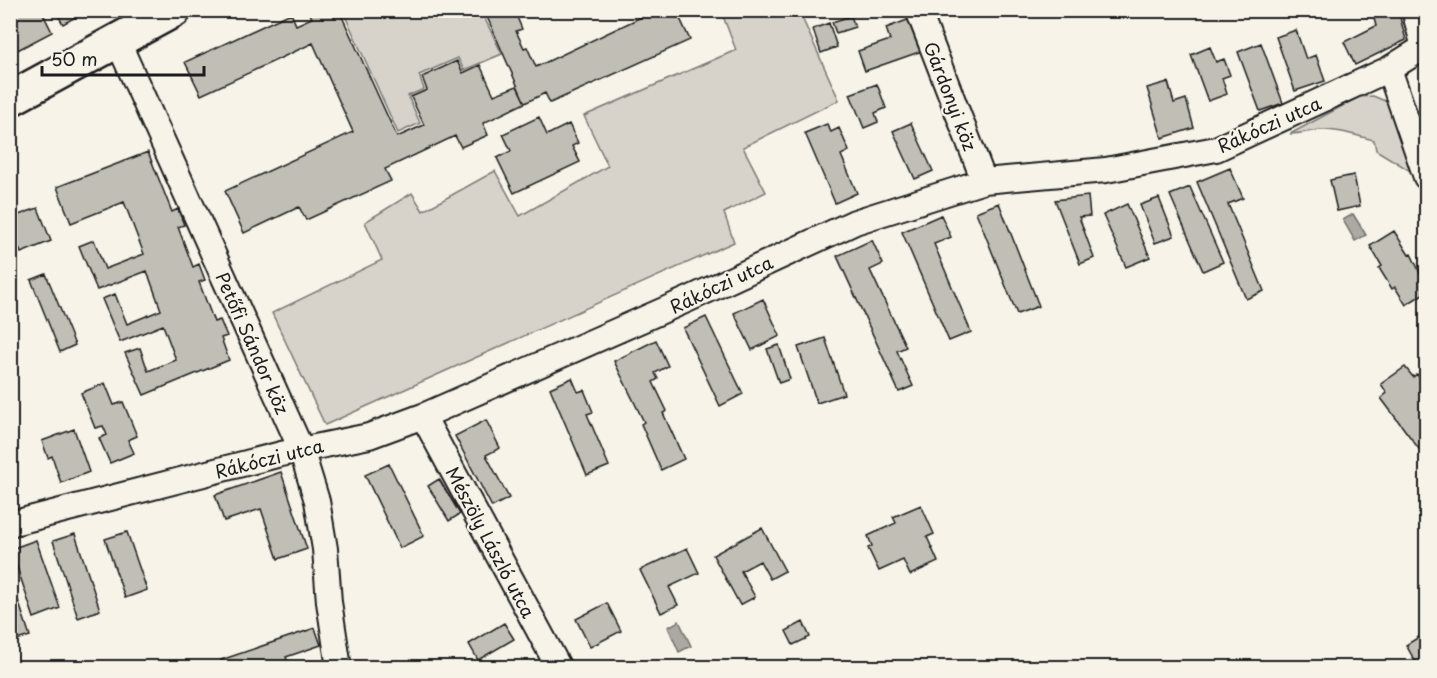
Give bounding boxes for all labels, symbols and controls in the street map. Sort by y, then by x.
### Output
street label: Gárdonyi köz [918,37,984,155]
scale bar [42,39,204,77]
text: 50 m [51,45,98,72]
street label: Rákóczi utca [1213,89,1326,159]
street label: Rákóczi utca [665,248,778,320]
street label: Petőfi Sándor köz [210,268,297,419]
street label: Rákóczi utca [212,431,327,485]
street label: Mészöly László utca [440,461,543,623]

